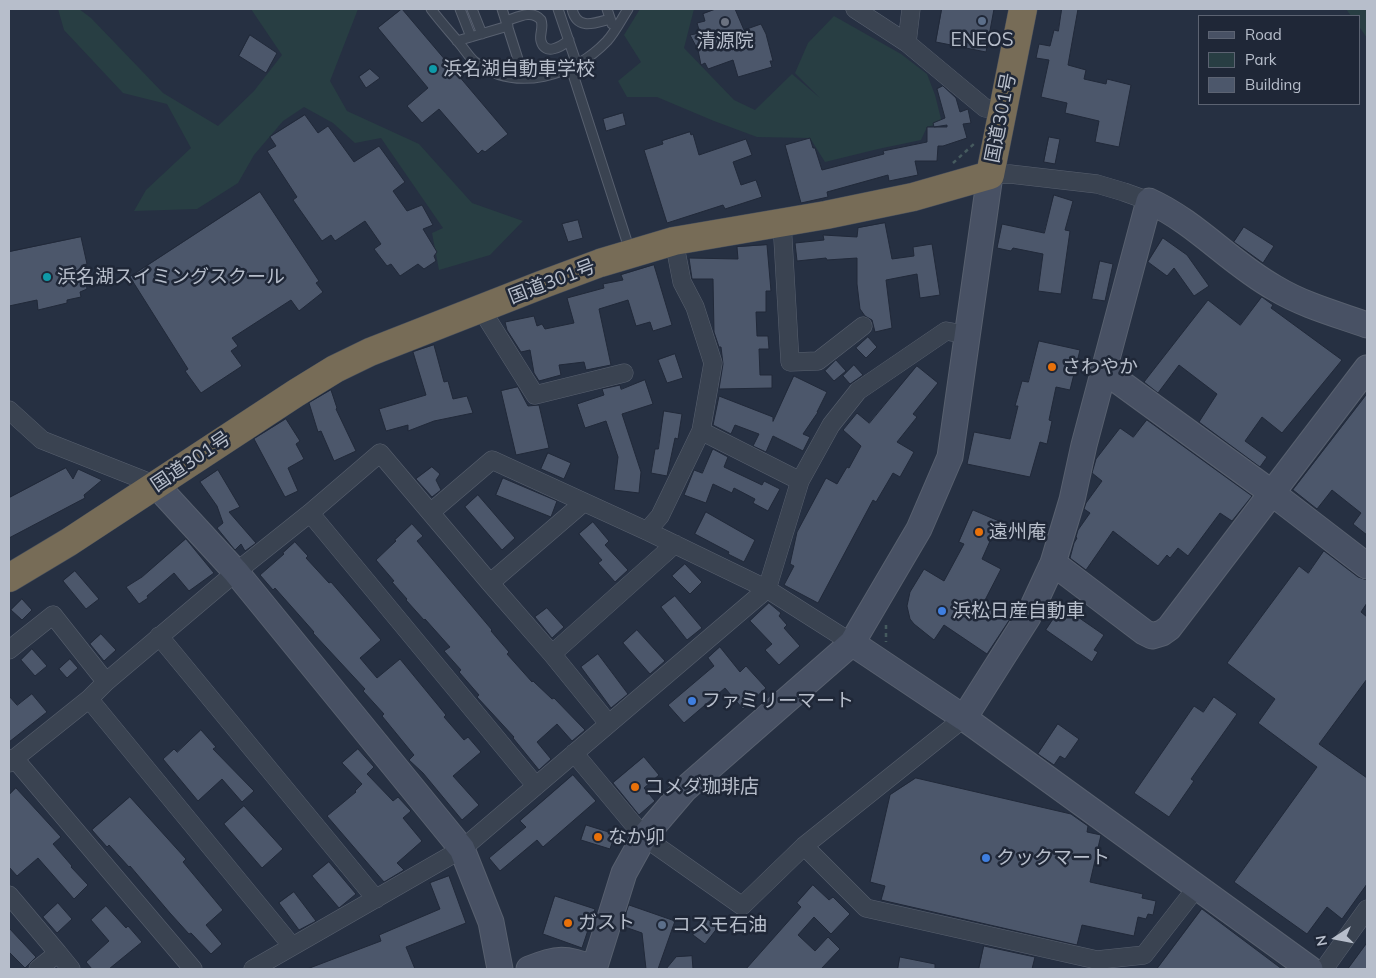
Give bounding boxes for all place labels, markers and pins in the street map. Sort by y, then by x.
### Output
marker: ENEOS [976,15,988,27]
marker: 清源院 [719,16,731,28]
place label: ENEOS [951,29,1013,51]
place label: 清源院 [697,30,753,52]
place label: 浜名湖自動車学校 [443,58,595,80]
marker: 浜名湖自動車学校 [427,63,439,75]
place label: 浜名湖スイミングスクール [57,266,285,288]
marker: 浜名湖スイミングスクール [41,271,53,283]
place label: さわやか [1062,356,1138,378]
marker: さわやか [1046,361,1058,373]
place label: 遠州庵 [989,521,1046,543]
marker: 遠州庵 [973,526,985,538]
place label: 浜松日産自動車 [952,600,1085,622]
marker: 浜松日産自動車 [936,605,948,617]
place label: ファミリーマート [702,690,854,712]
marker: ファミリーマート [686,695,698,707]
place label: コメダ珈琲店 [645,776,759,798]
marker: コメダ珈琲店 [629,781,641,793]
place label: なか卯 [608,826,665,848]
marker: なか卯 [592,831,604,843]
place label: クックマート [996,847,1110,869]
marker: クックマート [980,852,992,864]
place label: ガスト [578,912,635,934]
place label: コスモ石油 [672,914,767,936]
marker: ガスト [562,917,574,929]
marker: コスモ石油 [656,919,668,931]

